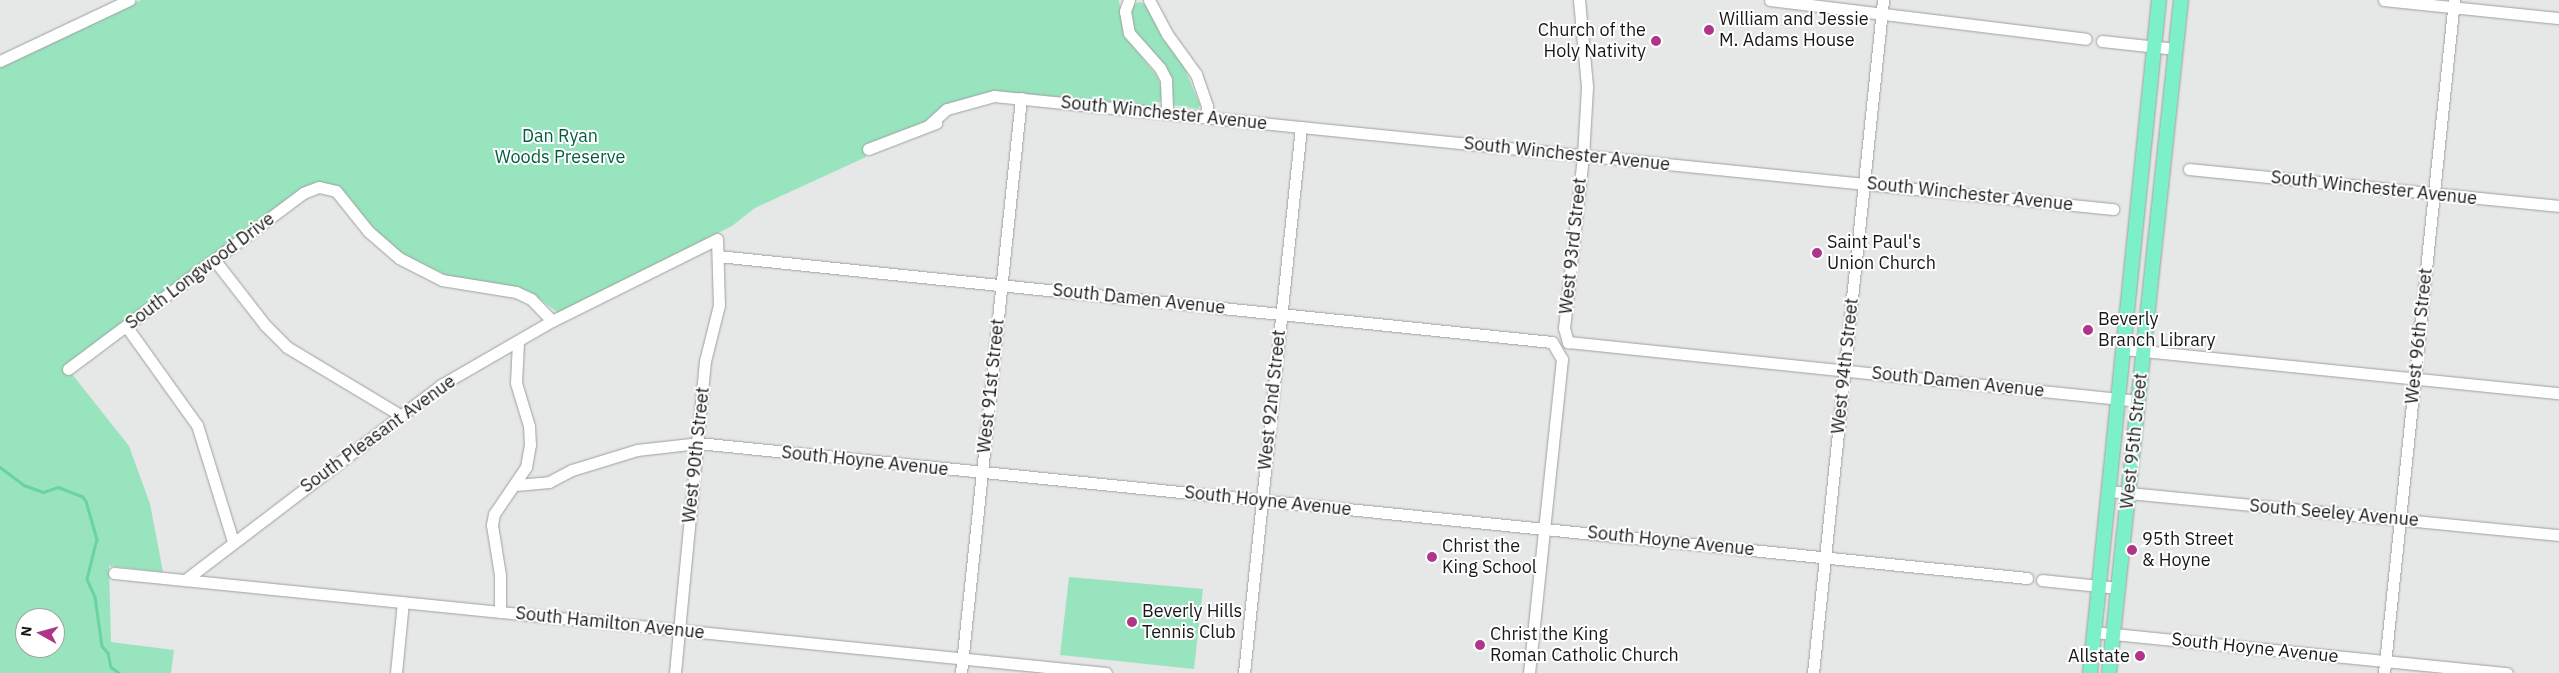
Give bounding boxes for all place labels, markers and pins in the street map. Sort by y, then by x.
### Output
place label: William and Jessie M. Adams House [1719,9,1869,52]
place label: Church of the Holy Nativity [1538,20,1646,62]
marker: William and Jessie M. Adams House [1703,24,1715,36]
marker: Church of the Holy Nativity [1650,35,1662,47]
place label: Saint Paul's Union Church [1827,232,1936,274]
marker: Saint Paul's Union Church [1811,247,1823,259]
place label: Beverly Branch Library [2098,309,2216,352]
marker: Beverly Branch Library [2082,324,2094,336]
place label: 95th Street & Hoyne [2142,529,2234,572]
place label: Christ the King School [1442,536,1537,578]
marker: 95th Street & Hoyne [2126,544,2138,556]
marker: Christ the King School [1426,551,1438,563]
place label: Beverly Hills Tennis Club [1142,601,1242,644]
marker: Beverly Hills Tennis Club [1126,616,1138,628]
place label: Christ the King Roman Catholic Church [1490,624,1679,666]
marker: Christ the King Roman Catholic Church [1474,639,1486,651]
place label: Allstate [2068,645,2130,667]
marker: Allstate [2134,650,2146,662]

